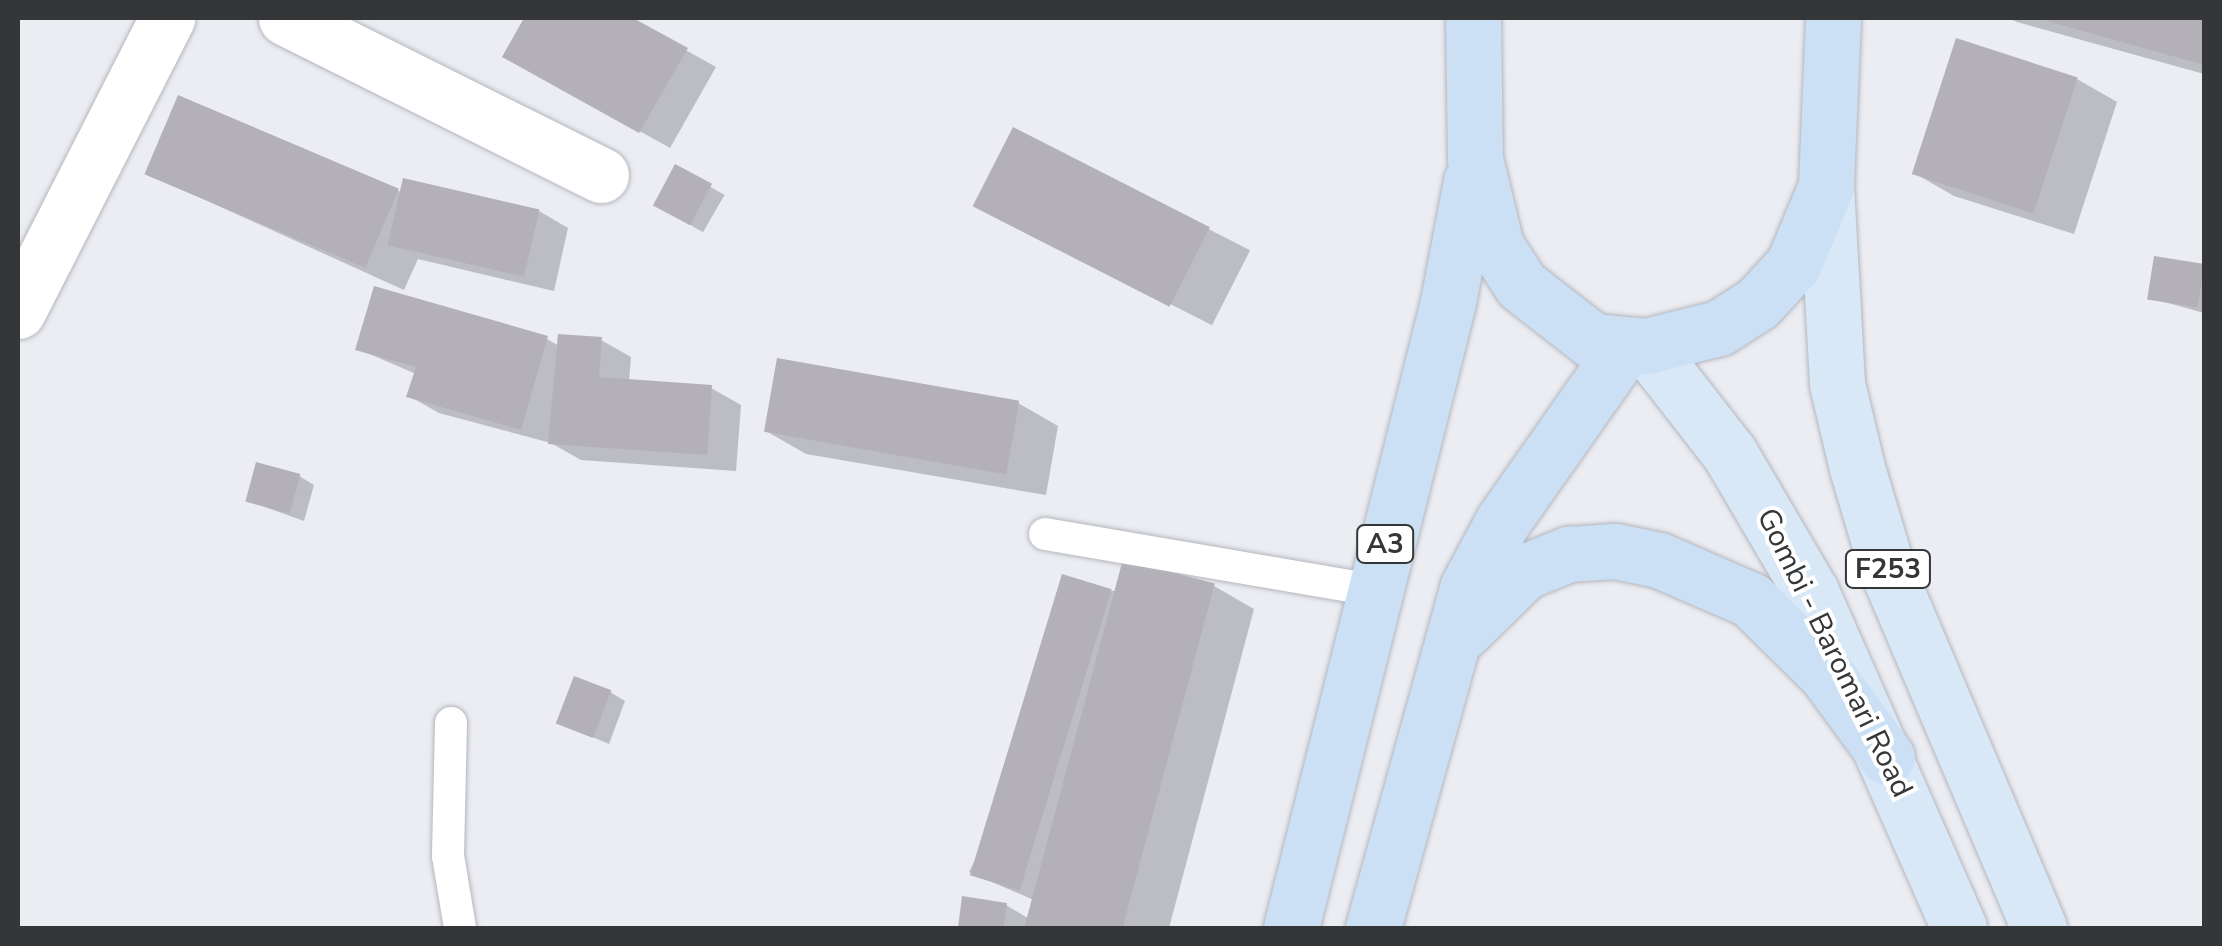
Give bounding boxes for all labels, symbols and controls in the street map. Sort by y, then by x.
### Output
street label: Gombi - Baromari Road [1748,503,1920,803]
road number: A3 [1355,521,1415,567]
road number: F253 [1843,546,1933,592]

